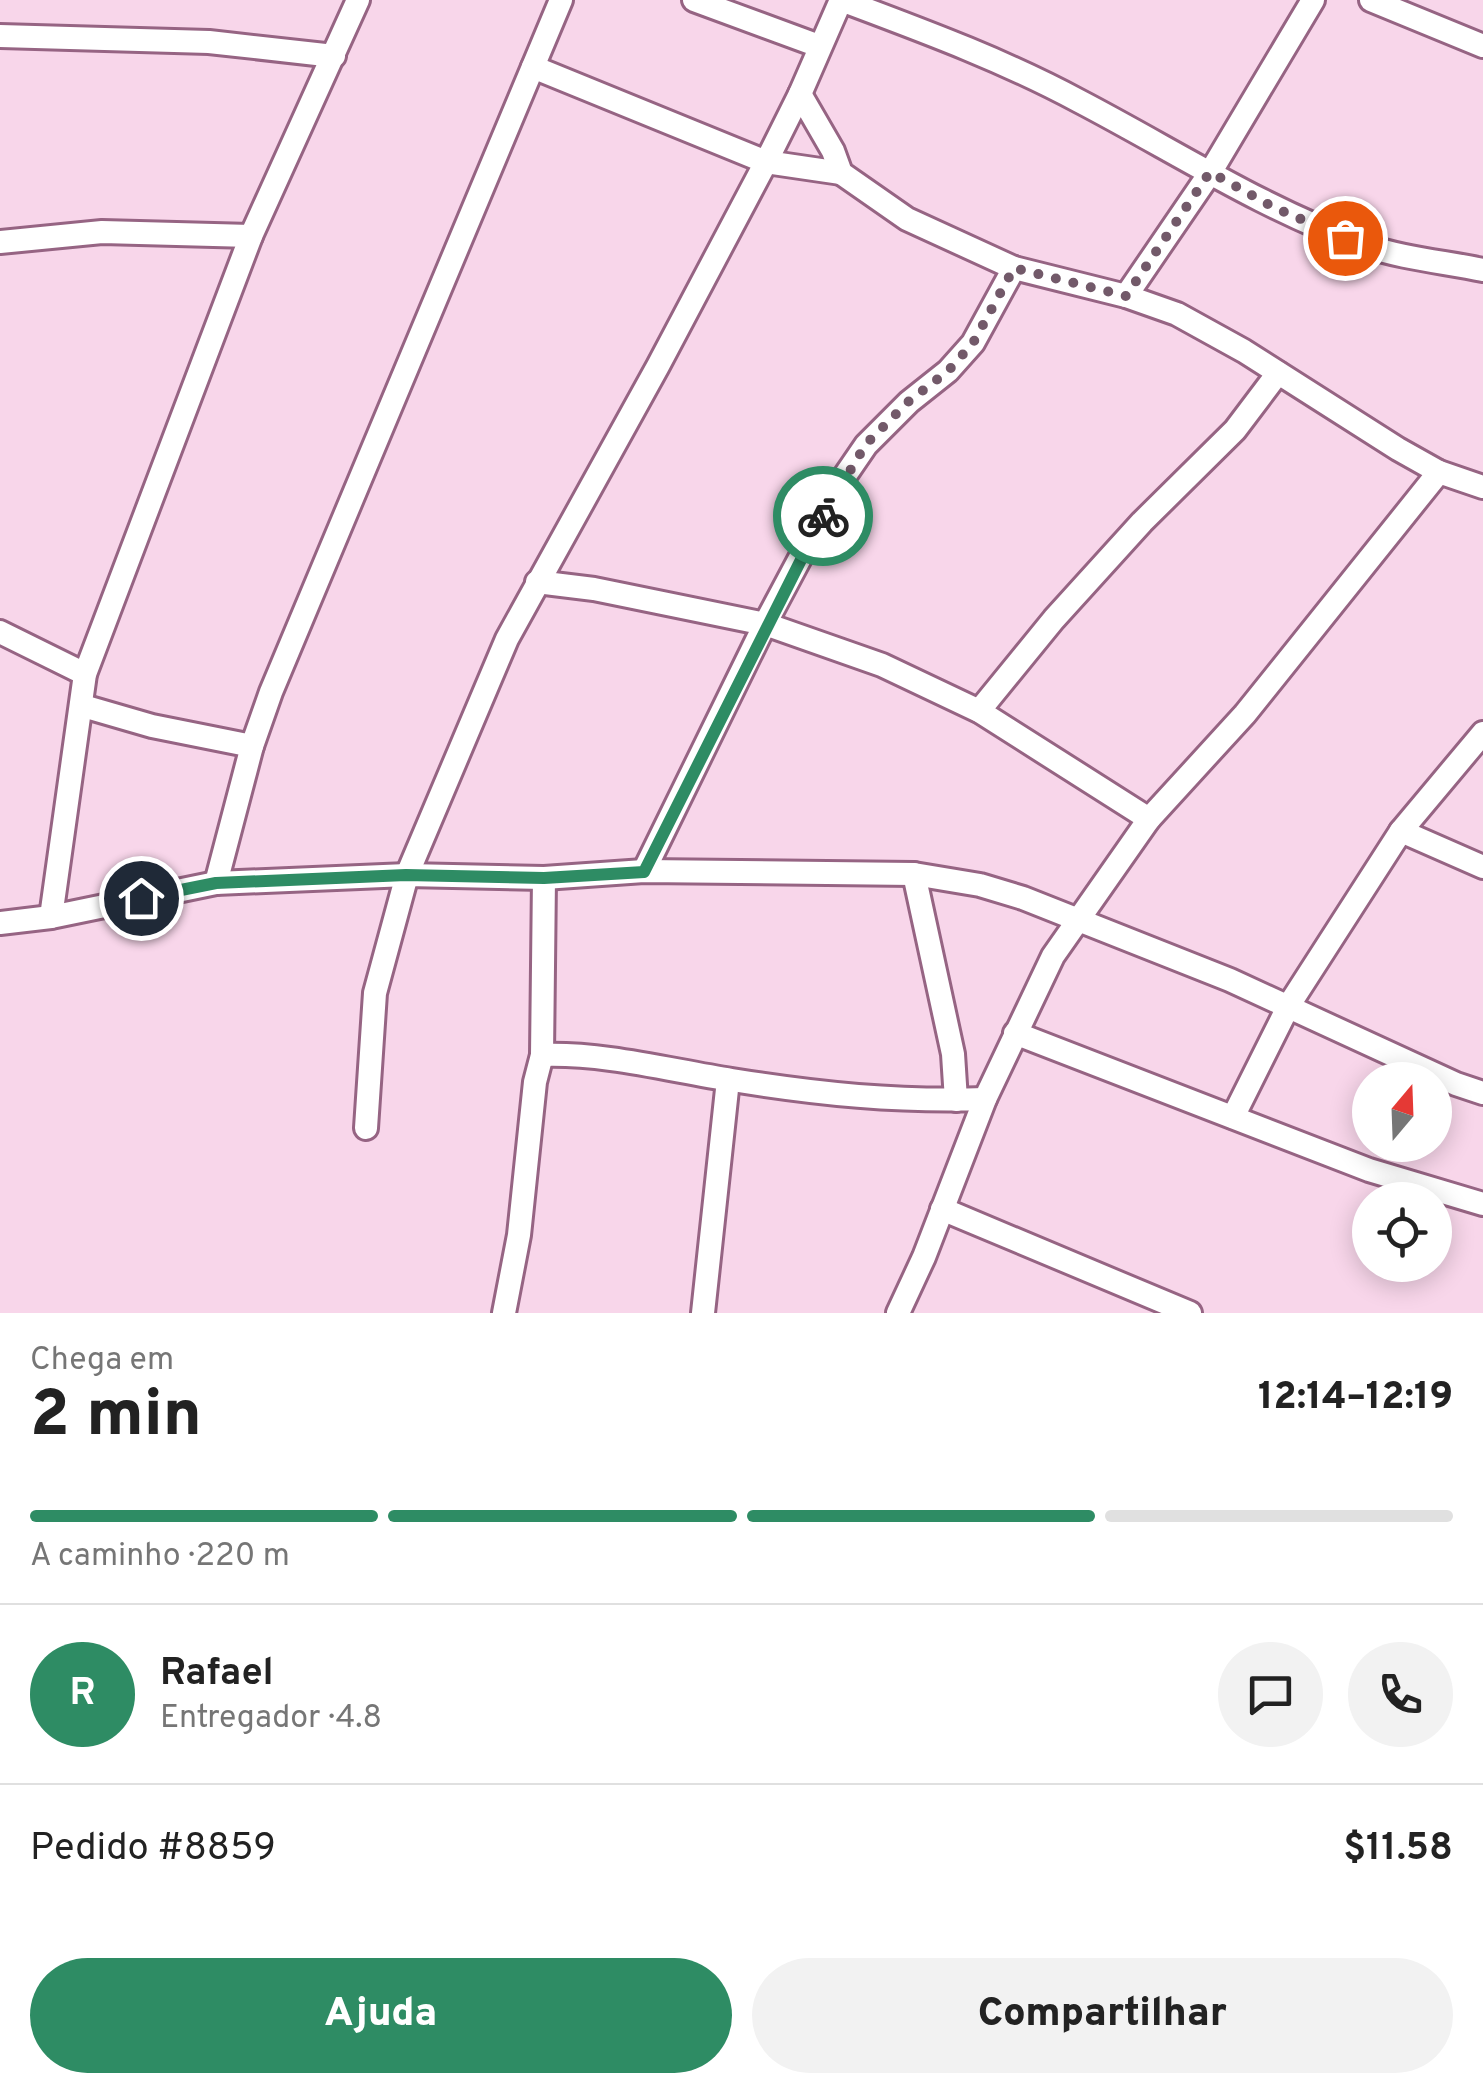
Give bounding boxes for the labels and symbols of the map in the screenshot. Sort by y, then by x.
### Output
pin [1303,196,1388,281]
courier [773,466,873,566]
pin [99,856,184,941]
north arrow [1352,1062,1452,1162]

